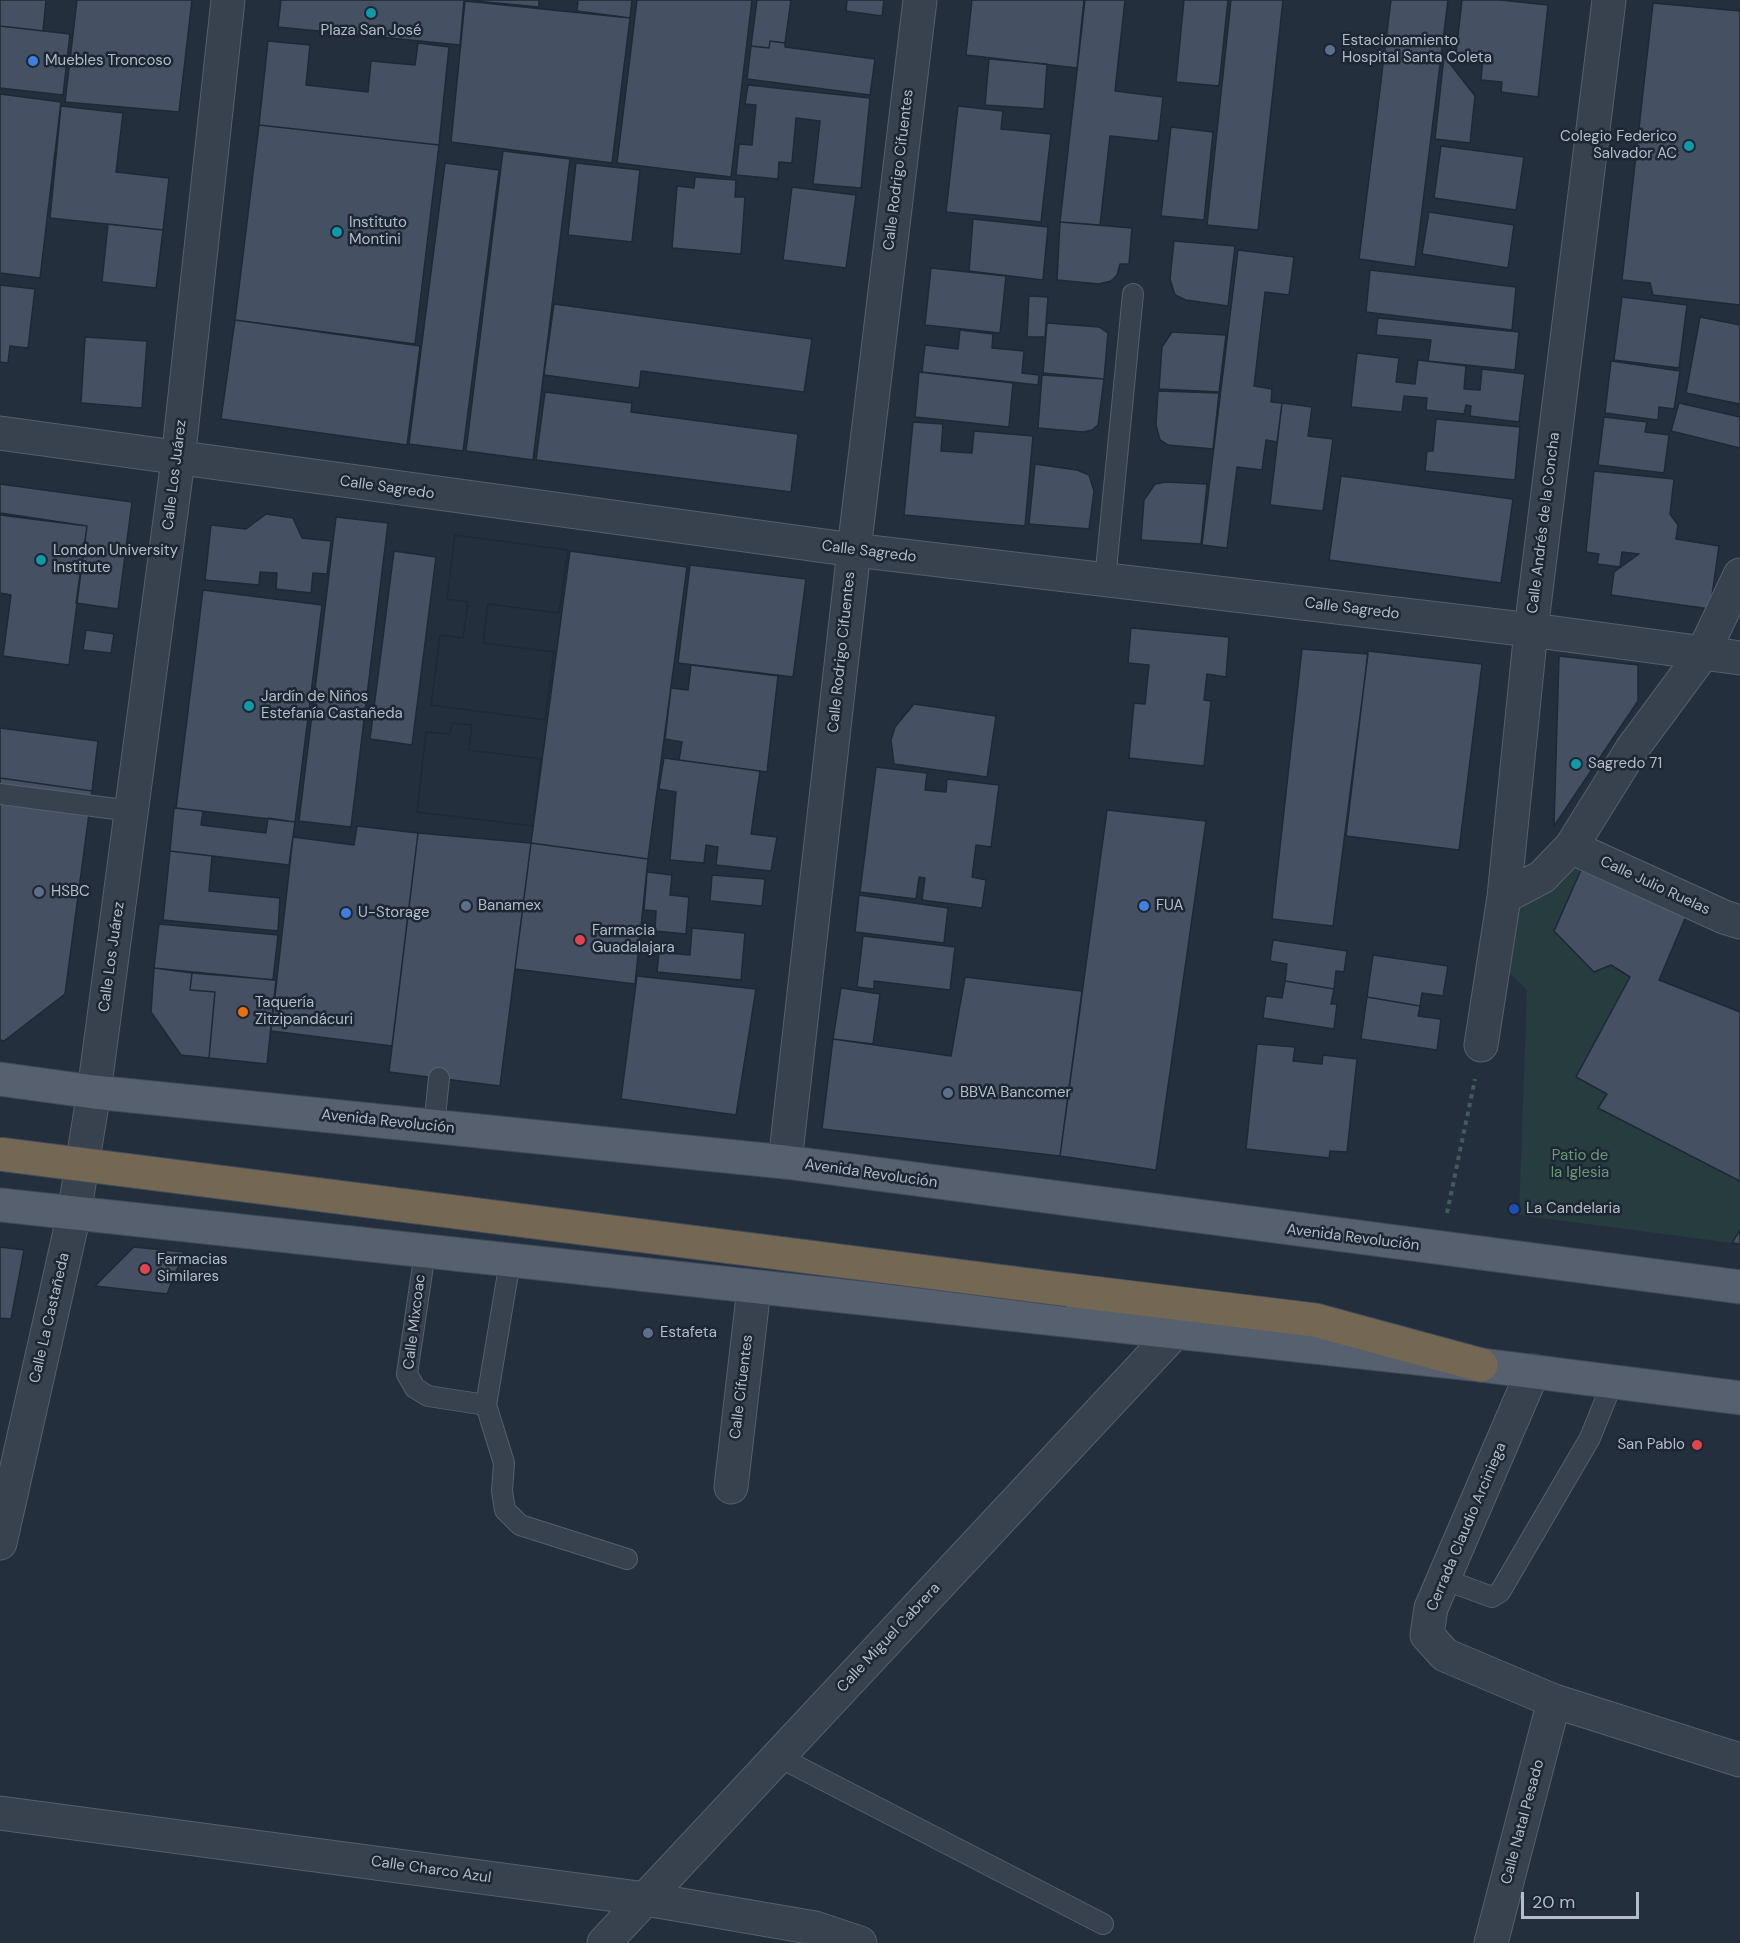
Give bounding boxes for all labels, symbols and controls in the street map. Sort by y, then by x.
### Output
marker: Plaza San José [364,6,378,20]
place label: Plaza San José [320,22,422,40]
place label: Estacionamiento Hospital Santa Coleta [1342,32,1492,67]
marker: Estacionamiento Hospital Santa Coleta [1323,43,1337,57]
place label: Muebles Troncoso [45,52,172,70]
marker: Muebles Troncoso [26,54,40,68]
street label: Calle Rodrigo Cifuentes [880,89,918,251]
place label: Colegio Federico Salvador AC [1560,128,1677,163]
marker: Colegio Federico Salvador AC [1682,139,1696,153]
place label: Instituto Montini [349,214,407,249]
marker: Instituto Montini [330,225,344,239]
street label: Calle Los Juárez [159,419,191,531]
street label: Calle Andrés de la Concha [1524,431,1564,615]
street label: Calle Sagredo [338,472,436,504]
street label: Calle Sagredo [821,537,917,567]
place label: London University Institute [53,542,178,577]
marker: London University Institute [34,553,48,567]
street label: Calle Rodrigo Cifuentes [825,571,859,733]
street label: Calle Sagredo [1304,594,1400,624]
place label: Jardín de Niños Estefanía Castañeda [261,688,403,723]
marker: Jardín de Niños Estefanía Castañeda [242,699,256,713]
place label: Sagredo 71 [1588,755,1662,773]
marker: Sagredo 71 [1569,757,1583,771]
street label: Calle Julio Ruelas [1597,853,1713,919]
place label: HSBC [51,883,90,901]
marker: HSBC [32,885,46,899]
place label: Banamex [478,897,541,915]
place label: FUA [1156,897,1183,915]
marker: Banamex [459,899,473,913]
marker: FUA [1137,899,1151,913]
street label: Calle Los Juárez [95,901,129,1013]
place label: U-Storage [358,904,430,922]
marker: U-Storage [339,906,353,920]
place label: Farmacia Guadalajara [592,922,675,957]
marker: Farmacia Guadalajara [573,933,587,947]
place label: Taquería Zitzipandácuri [255,994,353,1029]
marker: Taquería Zitzipandácuri [236,1005,250,1019]
place label: BBVA Bancomer [960,1084,1071,1102]
marker: BBVA Bancomer [941,1086,955,1100]
street label: Avenida Revolución [321,1106,455,1138]
park label: Patio de la Iglesia [1551,1147,1609,1182]
street label: Avenida Revolución [804,1156,938,1192]
place label: La Candelaria [1526,1200,1620,1218]
marker: La Candelaria [1507,1202,1521,1216]
street label: Avenida Revolución [1286,1221,1420,1255]
street label: Calle La Castañeda [26,1251,74,1385]
place label: Farmacias Similares [157,1251,228,1286]
marker: Farmacias Similares [138,1262,152,1276]
street label: Calle Mixcoac [400,1273,430,1371]
place label: Estafeta [660,1324,717,1342]
marker: Estafeta [641,1326,655,1340]
street label: Calle Cifuentes [727,1334,757,1440]
place label: San Pablo [1617,1436,1685,1454]
marker: San Pablo [1690,1438,1704,1452]
street label: Cerrada Claudio Arciniega [1423,1440,1511,1614]
street label: Calle Miguel Cabrera [834,1580,944,1696]
street label: Calle Natal Pesado [1498,1758,1548,1886]
street label: Calle Charco Azul [370,1853,492,1887]
scale bar [1524,1880,1642,1918]
text: 20 m [1532,1890,1575,1914]

